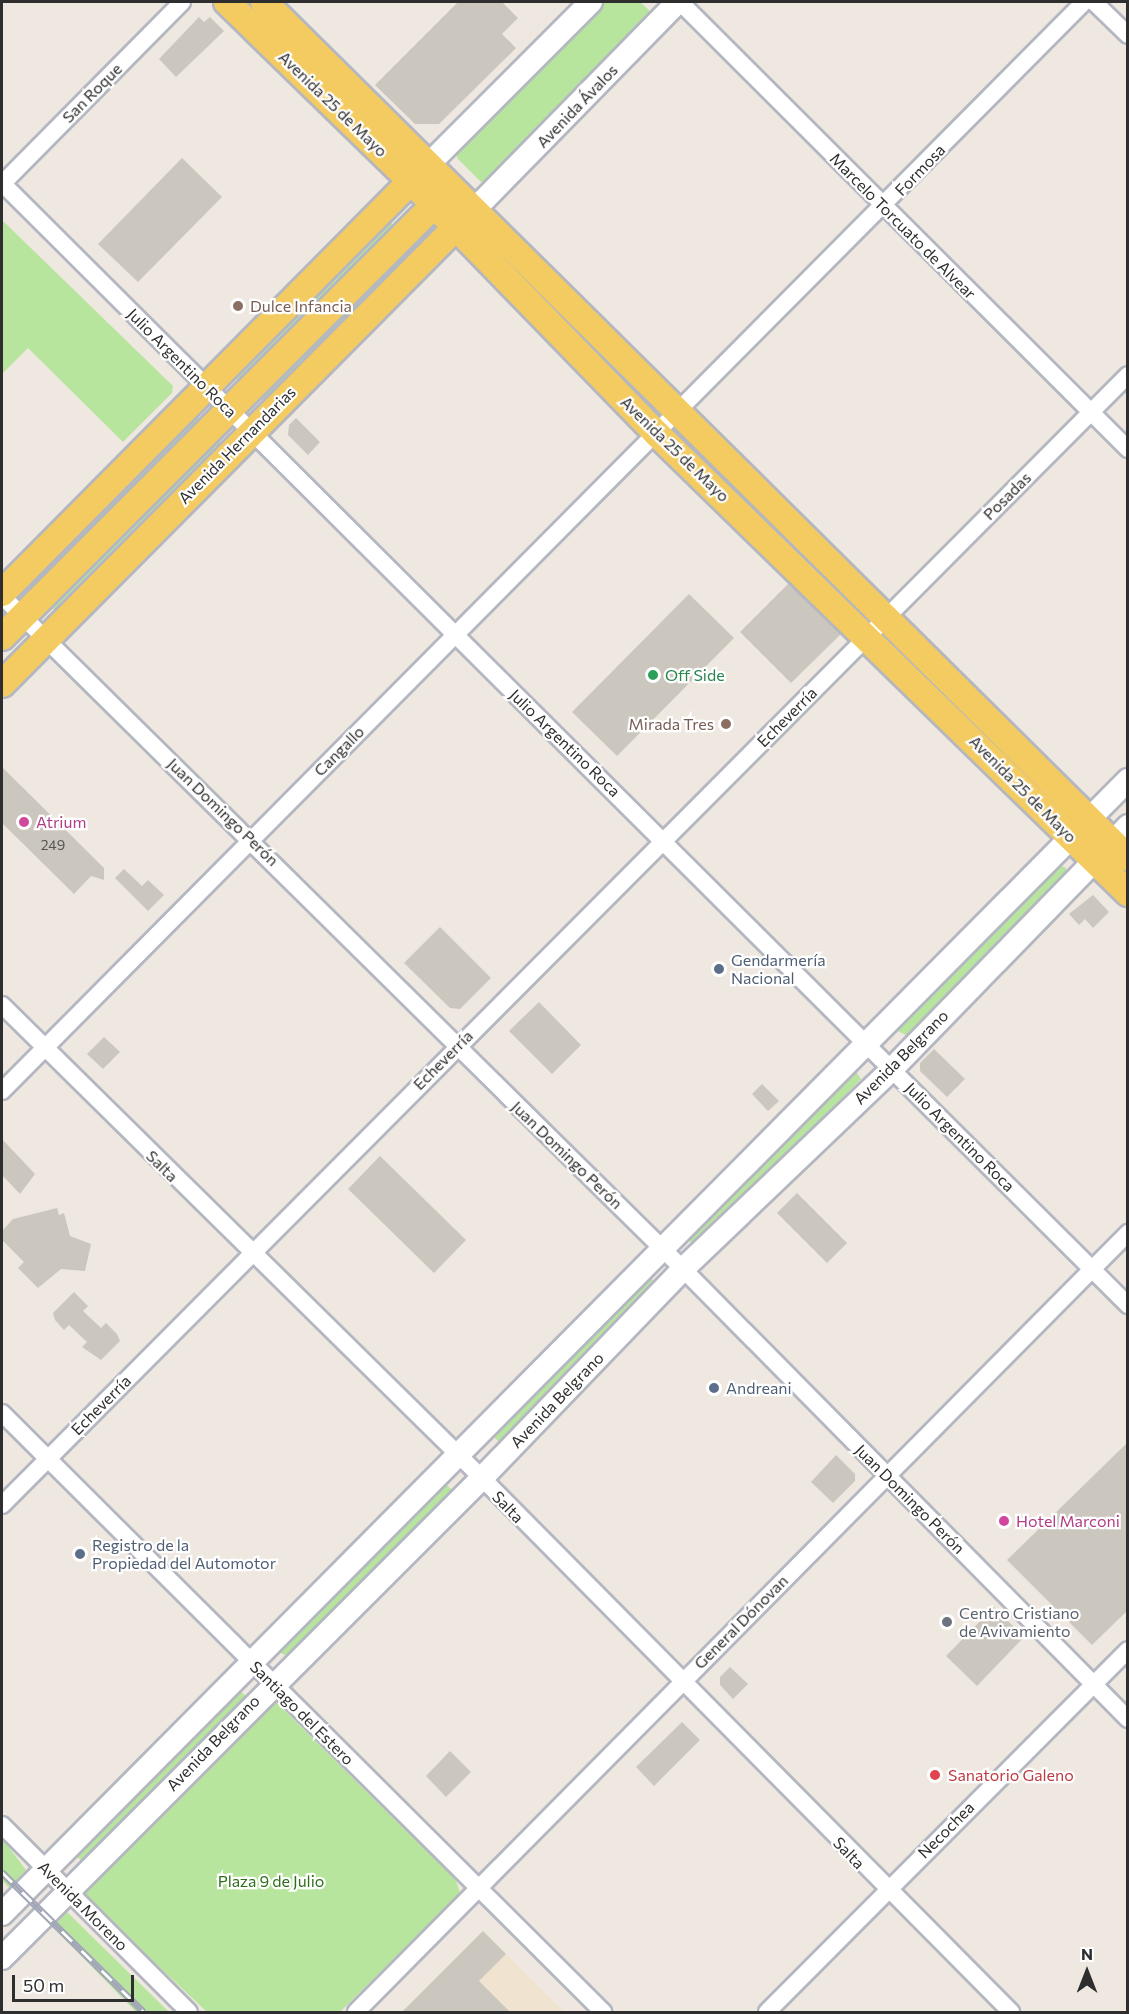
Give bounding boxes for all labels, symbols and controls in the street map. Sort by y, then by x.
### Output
street label: Avenida 25 de Mayo [275,47,391,161]
street label: San Roque [58,59,126,127]
street label: Avenida Ávalos [532,60,622,152]
street label: Formosa [891,140,949,200]
street label: Marcelo Torcuato de Alvear [826,149,980,303]
place label: Dulce Infancia [250,296,352,316]
marker: Dulce Infancia [231,299,245,313]
street label: Julio Argentino Roca [123,304,241,422]
street label: Avenida Hernandarias [174,382,300,508]
street label: Avenida 25 de Mayo [617,392,733,506]
street label: Posadas [979,468,1035,524]
place label: Off Side [665,665,725,685]
marker: Off Side [646,668,660,682]
street label: Echeverría [753,683,821,751]
street label: Julio Argentino Roca [506,685,624,801]
place label: Mirada Tres [629,714,714,734]
marker: Mirada Tres [719,717,733,731]
street label: Cangallo [310,722,368,780]
street label: Avenida 25 de Mayo [965,731,1081,847]
street label: Juan Domingo Perón [163,754,283,870]
place label: Atrium [36,812,86,832]
marker: Atrium [17,815,31,829]
house number: 249 [41,837,65,853]
place label: Gendarmería Nacional [731,950,826,988]
marker: Gendarmería Nacional [712,962,726,976]
street label: Avenida Belgrano [850,1006,952,1108]
street label: Echeverría [409,1026,477,1094]
street label: Julio Argentino Roca [901,1078,1019,1196]
street label: Juan Domingo Perón [507,1097,627,1213]
street label: Salta [142,1146,182,1186]
street label: Avenida Belgrano [506,1348,608,1452]
street label: Echeverría [67,1371,135,1439]
place label: Andreani [726,1378,792,1398]
marker: Andreani [707,1381,721,1395]
street label: Juan Domingo Perón [851,1440,969,1558]
street label: Salta [488,1487,528,1527]
place label: Hotel Marconi [1016,1511,1120,1531]
marker: Hotel Marconi [997,1514,1011,1528]
place label: Registro de la Propiedad del Automotor [92,1535,276,1573]
marker: Registro de la Propiedad del Automotor [73,1547,87,1561]
street label: General Dónovan [690,1571,792,1673]
place label: Centro Cristiano de Avivamiento [959,1603,1079,1641]
marker: Centro Cristiano de Avivamiento [940,1615,954,1629]
street label: Santiago del Estero [246,1657,358,1769]
street label: Avenida Belgrano [162,1691,264,1795]
place label: Sanatorio Galeno [948,1765,1074,1785]
marker: Sanatorio Galeno [926,1766,944,1784]
street label: Necochea [914,1798,978,1862]
street label: Salta [829,1833,869,1873]
street label: Avenida Moreno [34,1857,132,1955]
park label: Plaza 9 de Julio [218,1871,324,1891]
north arrow [1057,1942,1117,2002]
text: N [1081,1944,1093,1963]
scale bar [15,1963,136,2001]
text: 50 m [23,1974,64,1996]

